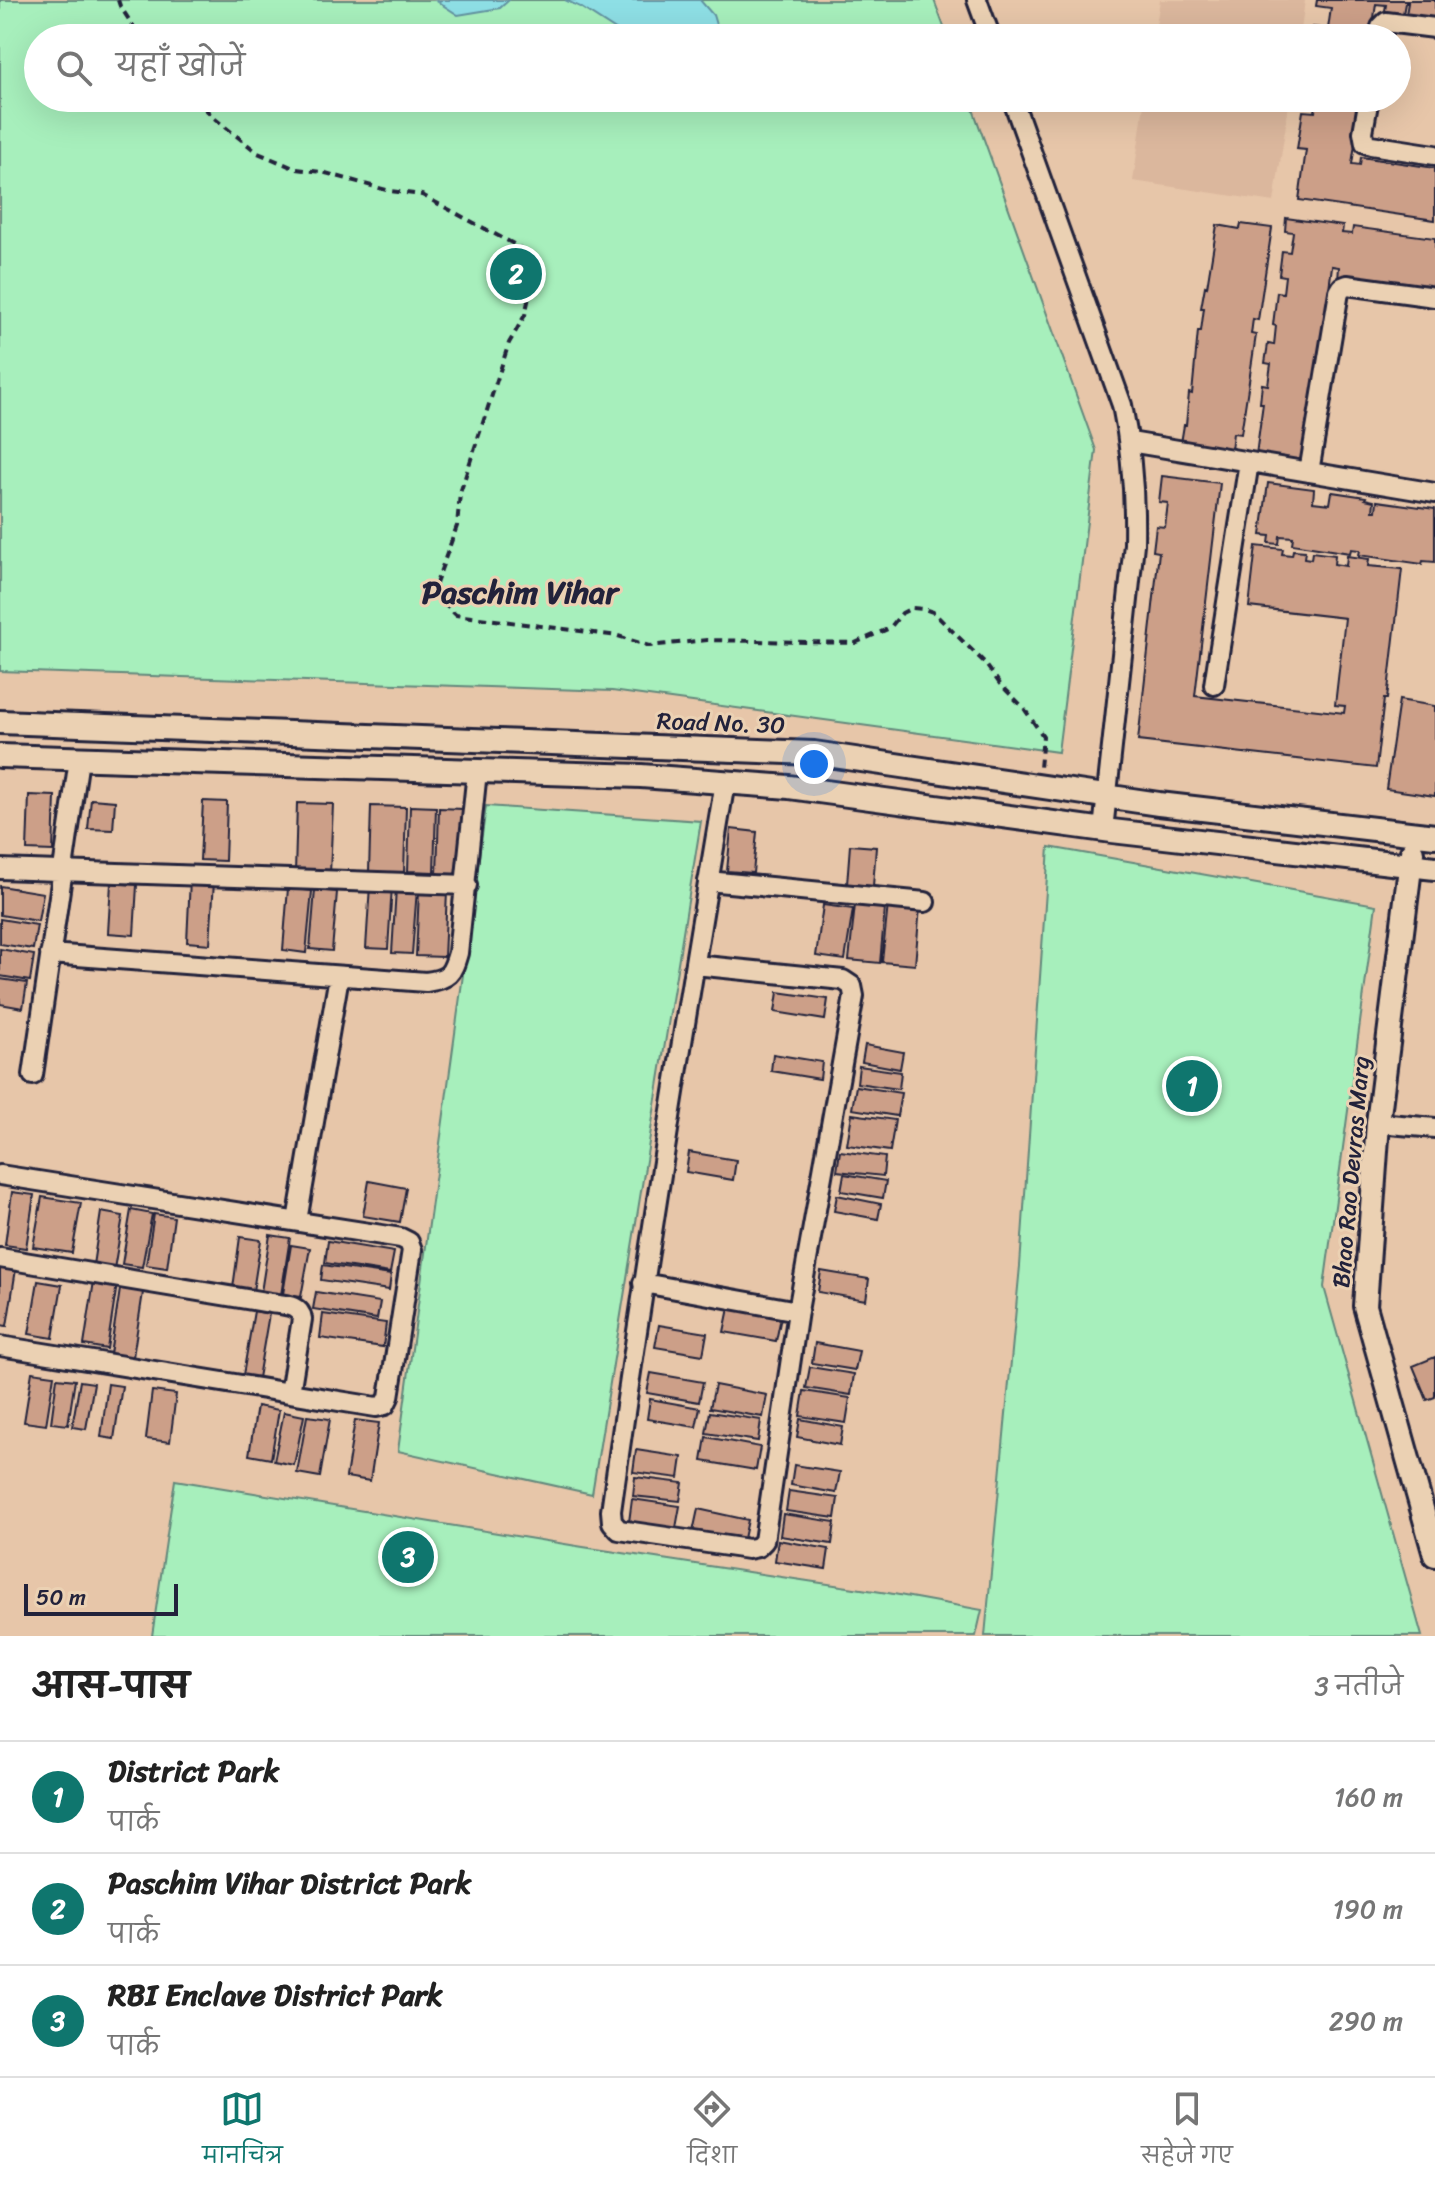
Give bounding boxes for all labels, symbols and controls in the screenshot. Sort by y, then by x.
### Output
search box [24,24,1411,112]
text: यहाँ खोजें [116,39,245,93]
icon: search [52,46,96,90]
pin: 2 [490,244,542,304]
district label: Paschim Vihar [422,564,620,621]
street label: Road No. 30 [656,700,786,746]
your location [794,744,834,784]
street label: Bhao Rao Devras Marg [1320,1054,1382,1290]
pin: 1 [1166,1056,1218,1116]
pin: 3 [382,1527,434,1587]
text: 50 m [36,1578,86,1617]
scale bar [24,1580,178,1616]
text: आस-पास [32,1656,190,1716]
text: 3 नतीजे [1315,1663,1403,1709]
text: District Park [108,1744,279,1798]
text: 1 [52,1774,64,1820]
text: 160 m [1334,1774,1403,1820]
text: पार्क [108,1799,159,1845]
text: Paschim Vihar District Park [108,1856,471,1910]
text: 2 [50,1886,66,1932]
text: 190 m [1333,1886,1403,1932]
text: पार्क [108,1911,159,1957]
text: RBI Enclave District Park [108,1968,443,2022]
text: 3 [51,1998,65,2044]
text: 290 m [1329,1998,1403,2044]
text: पार्क [108,2023,159,2069]
tab: मानचित्र [202,2087,283,2180]
tab: दिशा [687,2087,737,2180]
tab: सहेजे गए [1141,2087,1233,2180]

